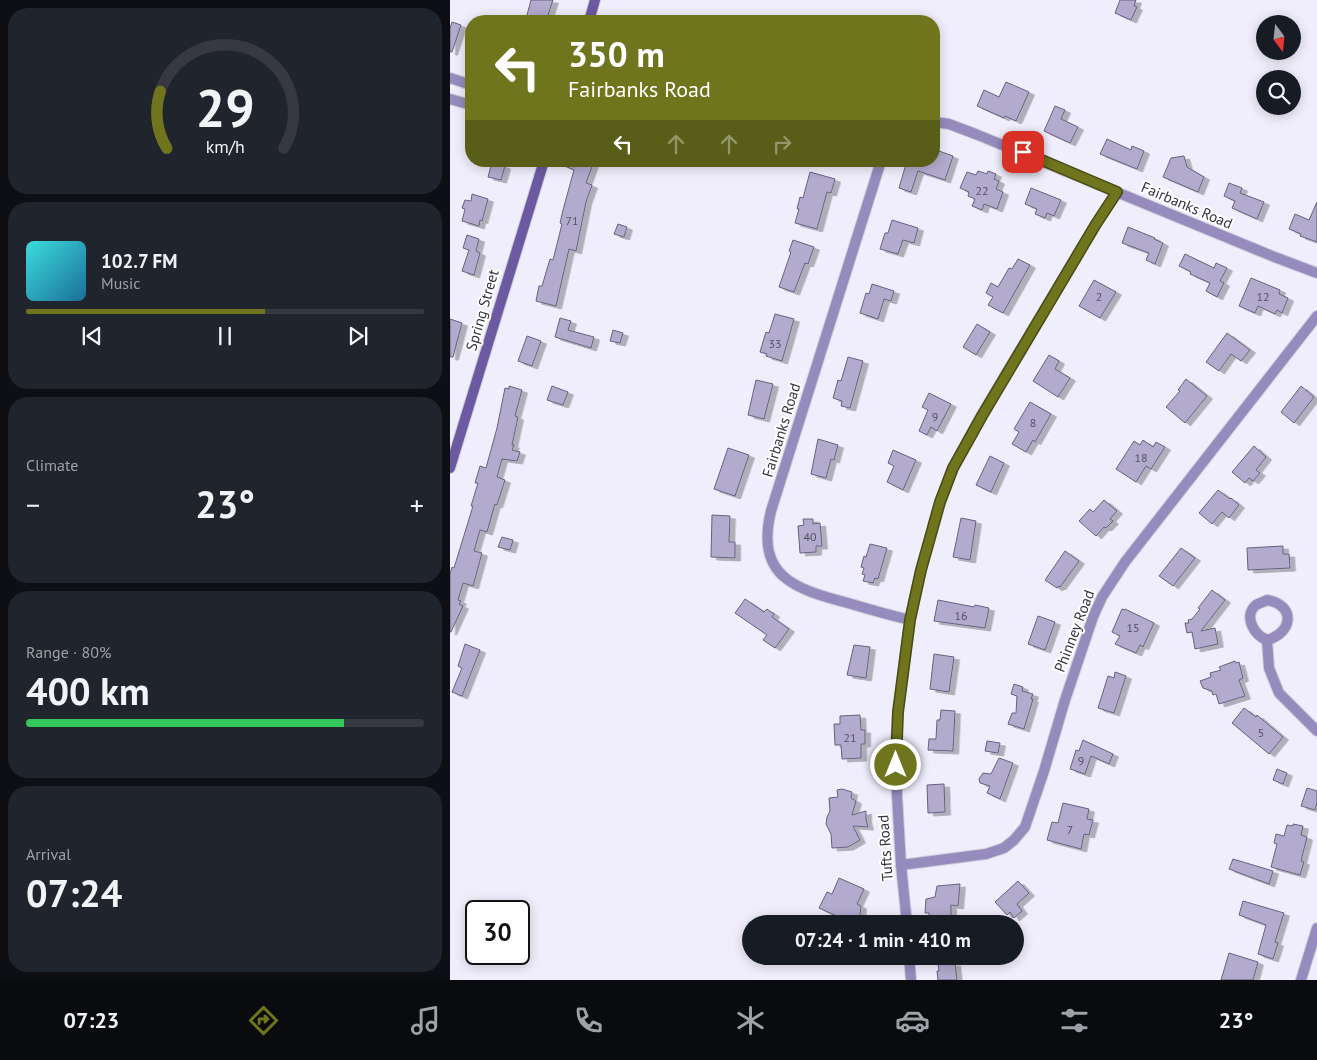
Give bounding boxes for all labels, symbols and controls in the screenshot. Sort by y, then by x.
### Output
north arrow [1256,15,1301,60]
map controls [1256,15,1301,115]
text: 350 m [568,31,665,77]
icon: left [485,35,550,100]
button: search [1256,70,1301,115]
text: 29 [196,74,254,141]
text: Fairbanks Road [568,75,711,103]
icon: left [609,130,637,158]
icon: ahead [662,130,690,158]
icon: ahead [715,130,743,158]
icon: right [768,130,796,158]
pin [1002,131,1044,173]
text: km/h [205,135,245,158]
icon: arrive [1009,138,1037,166]
street label: Fairbanks Road [1138,177,1236,233]
house number: 22 [975,183,989,198]
house number: 71 [565,213,579,228]
text: 102.7 FM [101,249,177,273]
street label: Spring Street [461,267,503,353]
text: Music [101,273,141,293]
house number: 2 [1096,289,1102,304]
house number: 12 [1256,289,1270,304]
icon: previous [78,322,106,350]
icon: pause [211,322,239,350]
icon: next [344,322,372,350]
house number: 33 [768,336,782,351]
street label: Fairbanks Road [758,381,804,479]
house number: 9 [932,409,938,424]
house number: 8 [1030,415,1036,430]
house number: 18 [1134,450,1148,465]
text: Climate [26,455,78,475]
text: 23° [195,479,255,528]
text: − [26,486,40,523]
text: + [410,486,424,523]
house number: 40 [803,529,817,544]
street label: Phinney Road [1050,587,1098,675]
house number: 16 [954,608,968,623]
house number: 15 [1126,620,1140,635]
text: Range · 80% [26,642,111,662]
text: 400 km [26,666,150,715]
house number: 5 [1258,725,1264,740]
house number: 21 [843,730,857,745]
position arrow [869,738,921,790]
house number: 9 [1078,753,1084,768]
street label: Tufts Road [873,814,897,882]
house number: 7 [1067,822,1073,837]
text: Arrival [26,844,71,864]
text: 07:24 [26,868,122,917]
speed limit sign: 30 [465,900,530,965]
text: 07:24 · 1 min · 410 m [795,928,971,952]
icon: directions [246,1003,281,1038]
icon: music [408,1003,443,1038]
icon: phone [571,1003,606,1038]
icon: climate [733,1003,768,1038]
icon: car [895,1003,930,1038]
icon: filters [1057,1003,1092,1038]
text: 07:23 [64,1006,119,1034]
text: 23° [1219,1006,1253,1034]

